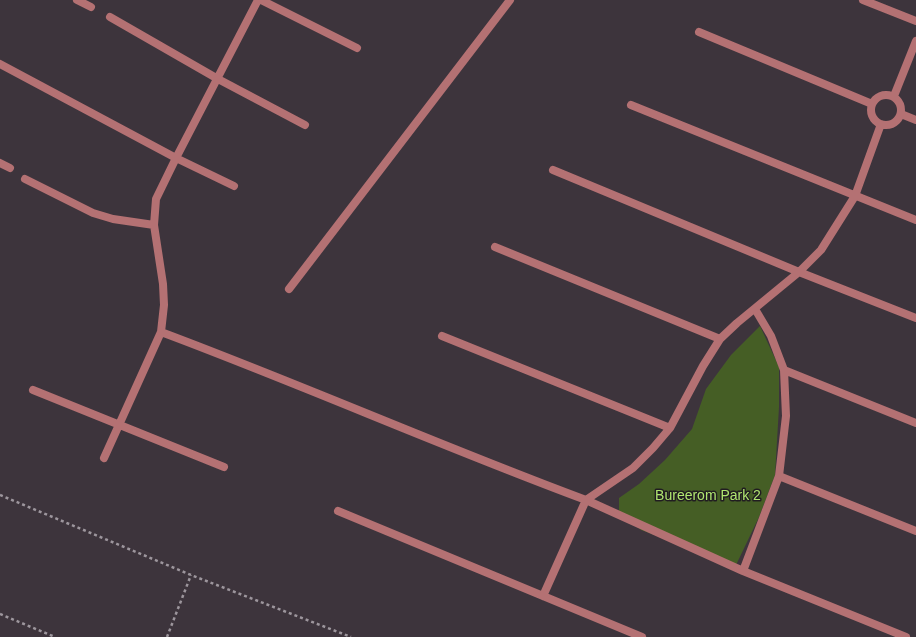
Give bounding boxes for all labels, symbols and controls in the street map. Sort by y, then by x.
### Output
park label: Bureerom Park 2 [655,488,761,504]

